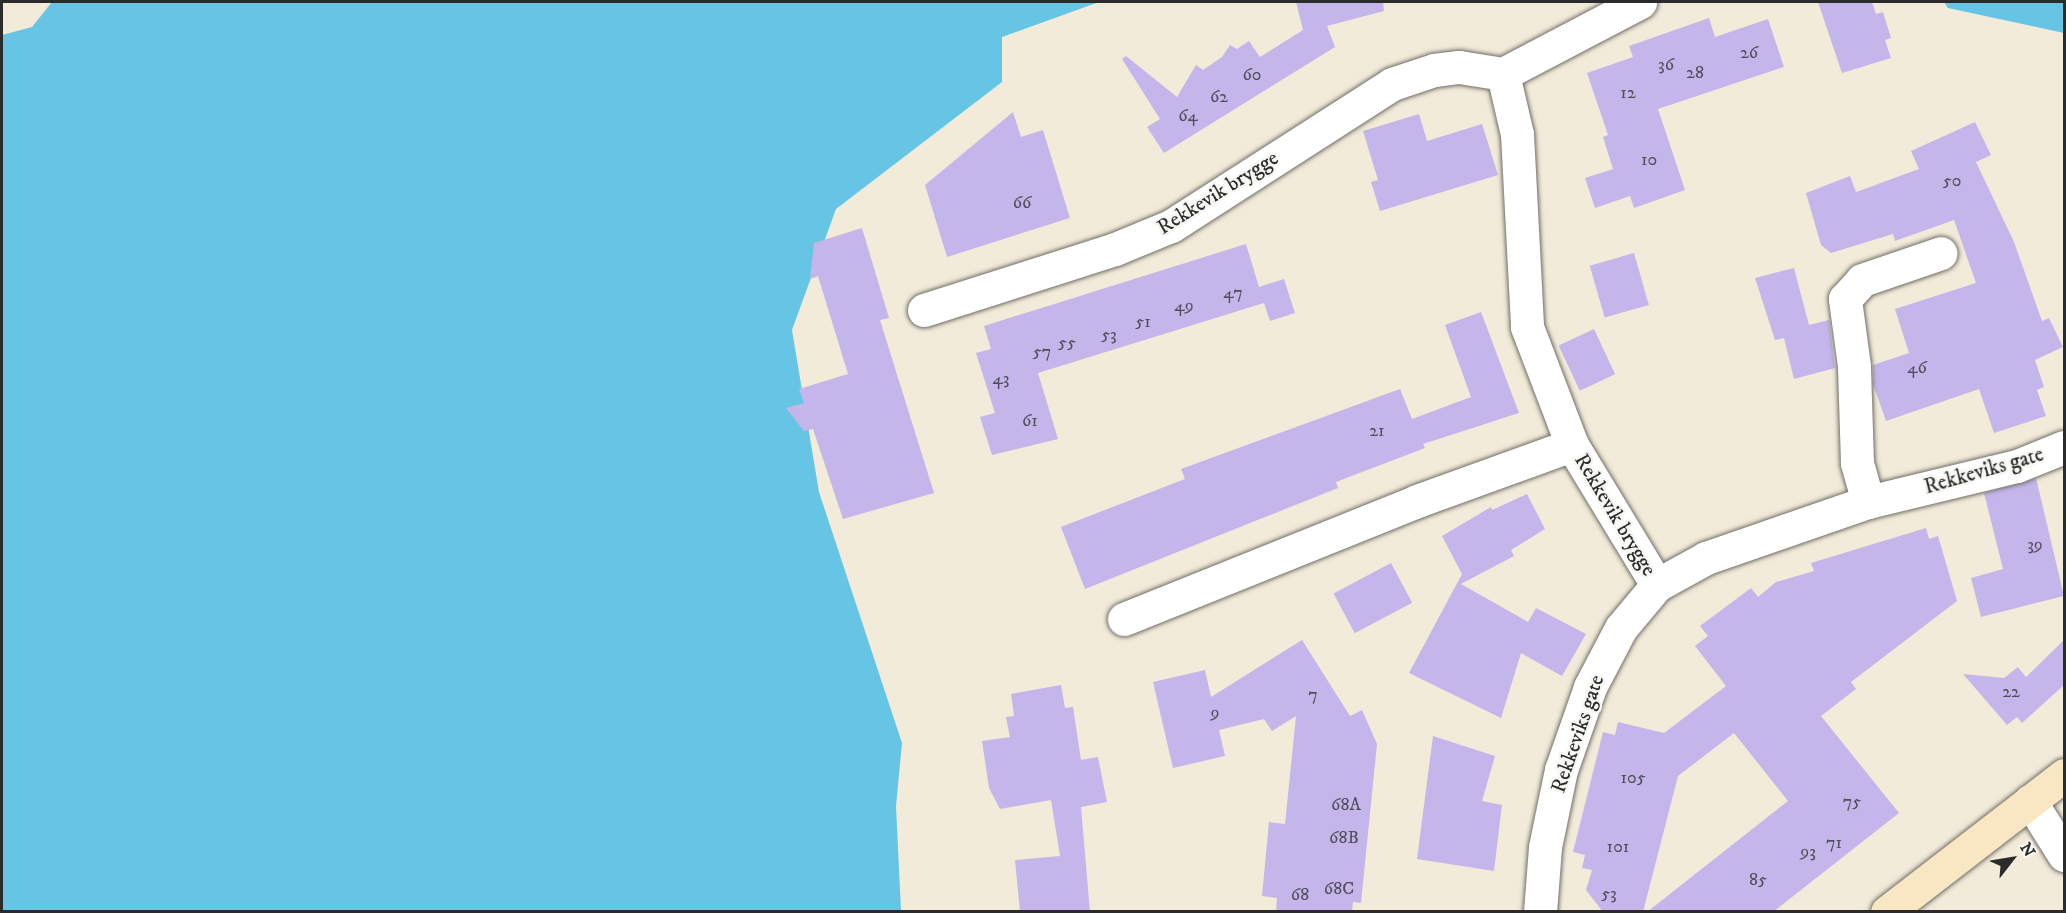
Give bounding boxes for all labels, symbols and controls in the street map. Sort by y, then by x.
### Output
house number: 26 [1740,42,1758,64]
house number: 36 [1658,54,1674,76]
house number: 28 [1686,62,1704,84]
house number: 60 [1242,64,1262,86]
house number: 12 [1620,82,1636,104]
house number: 62 [1210,86,1228,108]
house number: 64 [1178,105,1198,127]
street label: Rekkevik brygge [1153,146,1283,240]
house number: 10 [1641,149,1657,171]
house number: 50 [1943,170,1961,192]
house number: 66 [1013,192,1031,214]
house number: 47 [1223,282,1243,304]
house number: 49 [1174,295,1194,317]
house number: 51 [1135,311,1151,333]
house number: 53 [1101,324,1117,346]
house number: 55 [1058,332,1076,354]
house number: 57 [1033,341,1051,363]
house number: 46 [1907,357,1927,379]
house number: 43 [992,368,1010,390]
house number: 61 [1022,410,1038,432]
house number: 21 [1369,420,1385,442]
street label: Rekkeviks gate [1921,442,2047,500]
street label: Rekkevik brygge [1569,449,1661,581]
house number: 39 [2027,534,2043,556]
street label: Rekkeviks gate [1546,672,1610,796]
house number: 22 [2002,681,2020,703]
house number: 7 [1308,684,1318,706]
house number: 9 [1211,702,1219,724]
house number: 105 [1620,767,1646,789]
house number: 75 [1843,791,1861,813]
house number: 68A [1331,794,1361,816]
house number: 68B [1329,827,1359,849]
north arrow [1982,829,2042,889]
house number: 71 [1826,832,1842,854]
house number: 101 [1607,836,1629,858]
text: N [2015,839,2039,861]
house number: 93 [1800,841,1816,863]
house number: 85 [1749,869,1767,891]
house number: 68C [1324,878,1354,900]
house number: 53 [1601,883,1617,905]
house number: 68 [1291,884,1309,906]

